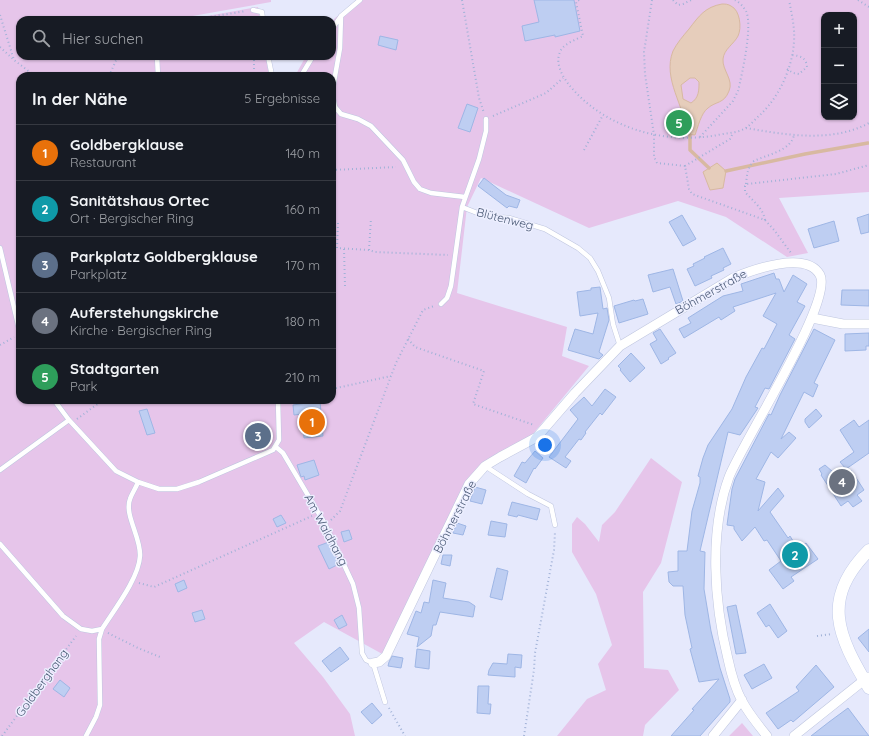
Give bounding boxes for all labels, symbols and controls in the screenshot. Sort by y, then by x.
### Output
map controls [821,12,857,120]
button: + [821,12,857,48]
search box [16,16,336,60]
icon: search [30,27,52,49]
text: Hier suchen [62,29,143,48]
button: − [821,48,857,84]
button: layers [821,84,857,120]
text: In der Nähe [32,88,128,109]
text: 5 Ergebnisse [244,90,320,106]
pin: 5 [666,108,692,138]
text: Goldbergklause [70,135,184,154]
text: 1 [42,145,48,161]
text: 140 m [285,145,320,161]
text: Restaurant [70,154,136,170]
text: Sanitätshaus Ortec [70,191,209,210]
text: 2 [41,201,49,217]
text: 160 m [285,201,320,217]
street label: Blütenweg [475,204,535,233]
text: Ort · Bergischer Ring [70,210,194,226]
text: Parkplatz Goldbergklause [70,247,258,266]
text: 3 [42,257,48,273]
text: 170 m [285,257,320,273]
text: Parkplatz [70,266,127,282]
street label: Böhmerstraße [672,266,749,317]
text: Auferstehungskirche [70,303,219,322]
text: 4 [41,313,49,329]
text: 180 m [285,313,320,329]
text: Kirche · Bergischer Ring [70,322,212,338]
text: Stadtgarten [70,359,159,378]
text: 5 [41,369,49,385]
text: 210 m [285,369,320,385]
text: Park [70,378,98,394]
pin: 1 [299,407,325,437]
pin: 3 [245,421,271,451]
your location [535,435,555,455]
pin: 4 [829,467,855,497]
street label: Böhmerstraße [430,478,479,556]
street label: Am Waldhang [301,491,352,568]
pin: 2 [782,540,808,570]
street label: Goldberghang [12,646,71,719]

